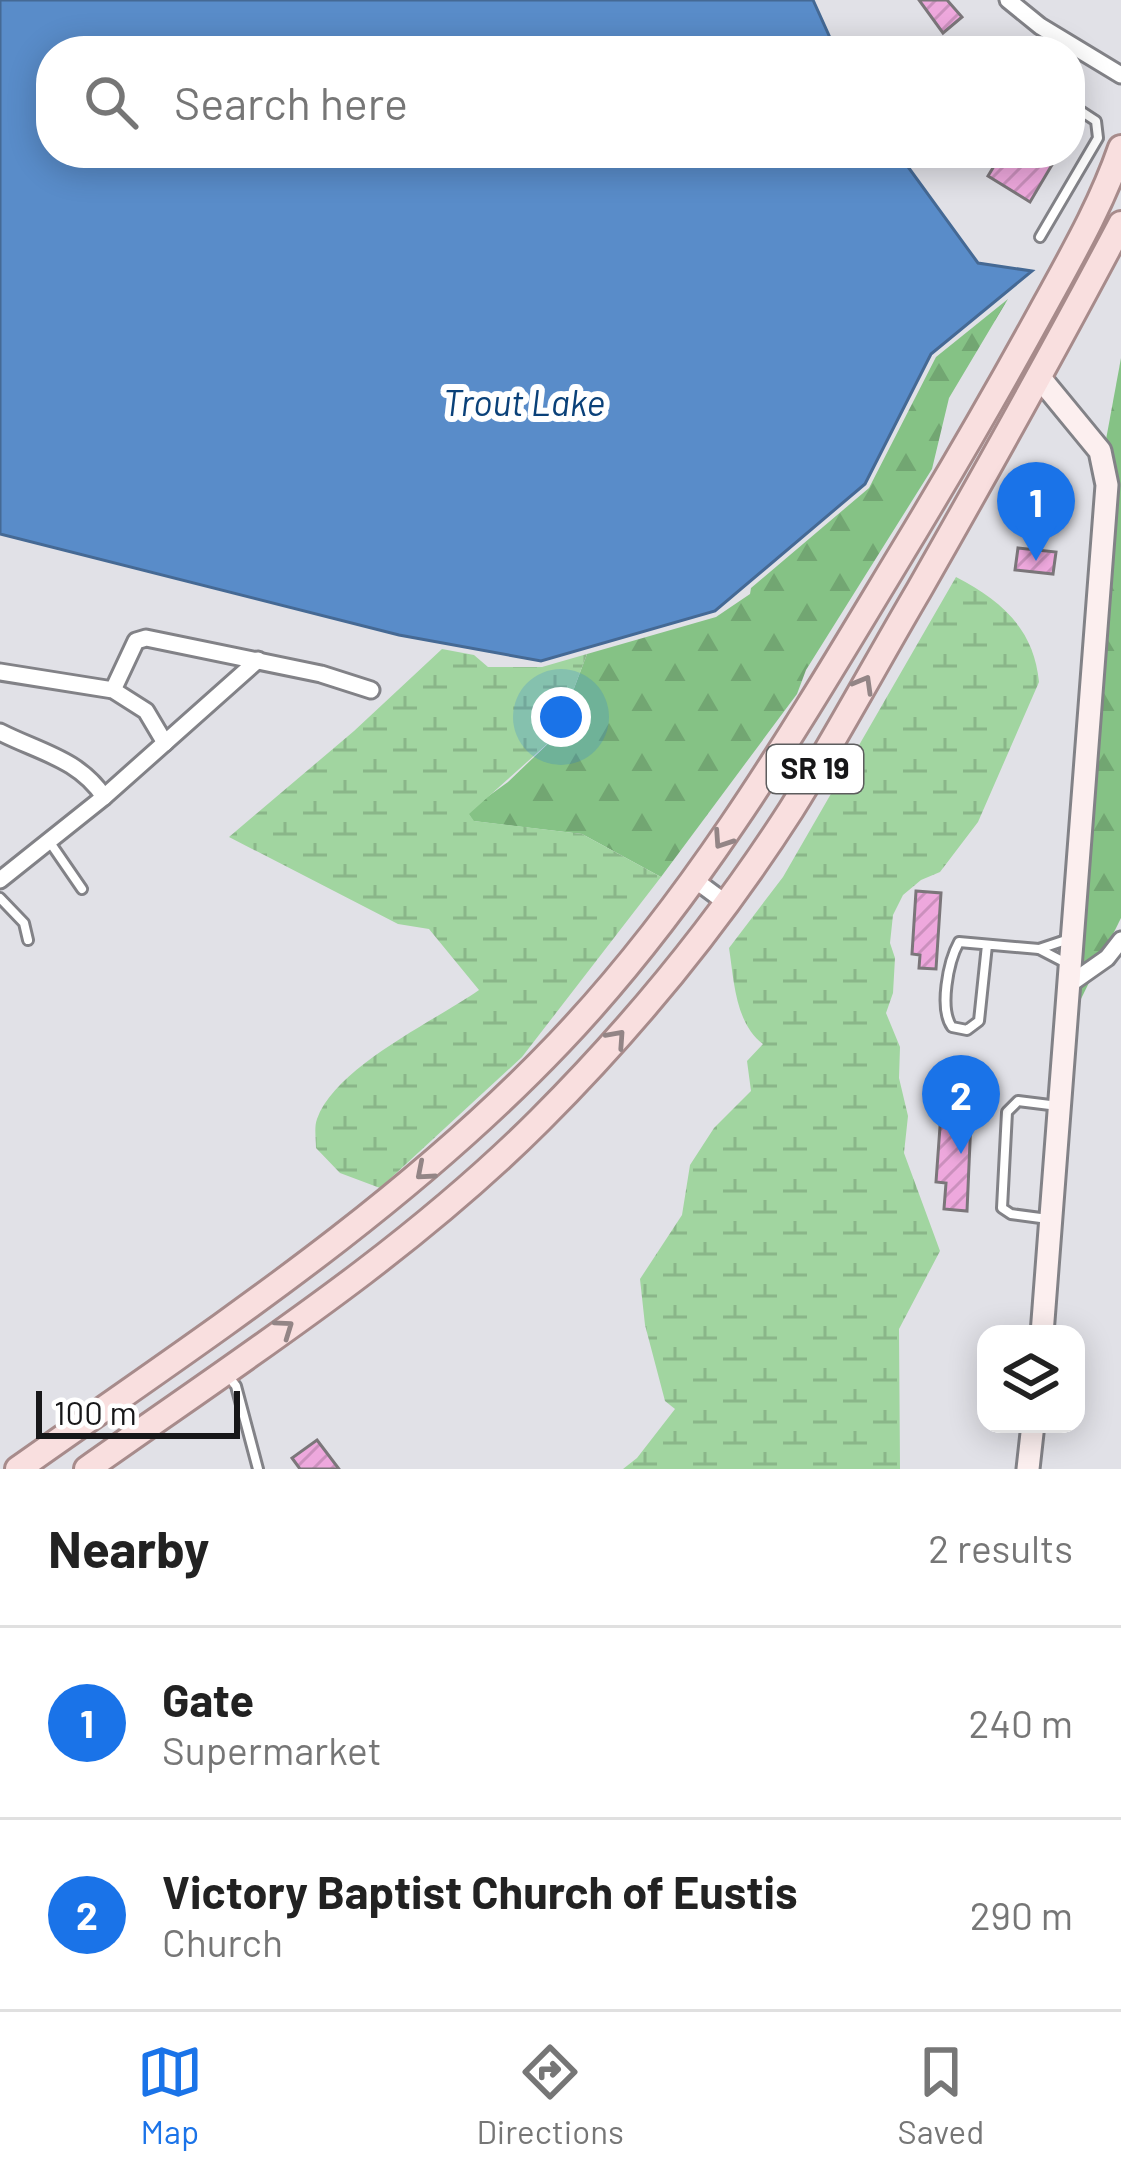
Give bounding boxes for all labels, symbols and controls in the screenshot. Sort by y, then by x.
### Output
search box [36,36,1085,168]
icon: search [78,69,144,135]
text: Search here [174,75,408,129]
water label: Trout Lake [443,380,605,423]
pin: 1 [997,462,1075,561]
one-way arrow [850,676,873,697]
your location [531,687,591,747]
road number: SR 19 [767,745,863,793]
one-way arrow [714,826,736,848]
one-way arrow [603,1030,624,1051]
pin: 2 [922,1055,1000,1154]
one-way arrow [416,1157,438,1179]
one-way arrow [272,1320,294,1342]
map controls [977,1325,1085,1433]
button: layers [977,1325,1085,1433]
scale bar [36,1385,240,1438]
text: 100 m [54,1392,137,1432]
text: Nearby [48,1517,209,1578]
text: 2 results [928,1524,1073,1571]
text: Gate [162,1672,254,1726]
text: 1 [80,1699,94,1746]
text: 240 m [969,1699,1073,1746]
text: Supermarket [162,1726,382,1773]
text: Victory Baptist Church of Eustis [162,1864,798,1918]
text: 2 [76,1891,98,1938]
text: 290 m [970,1891,1073,1938]
text: Church [162,1918,283,1965]
tab: Map [137,2039,203,2151]
tab: Directions [476,2039,624,2151]
tab: Saved [898,2039,984,2151]

